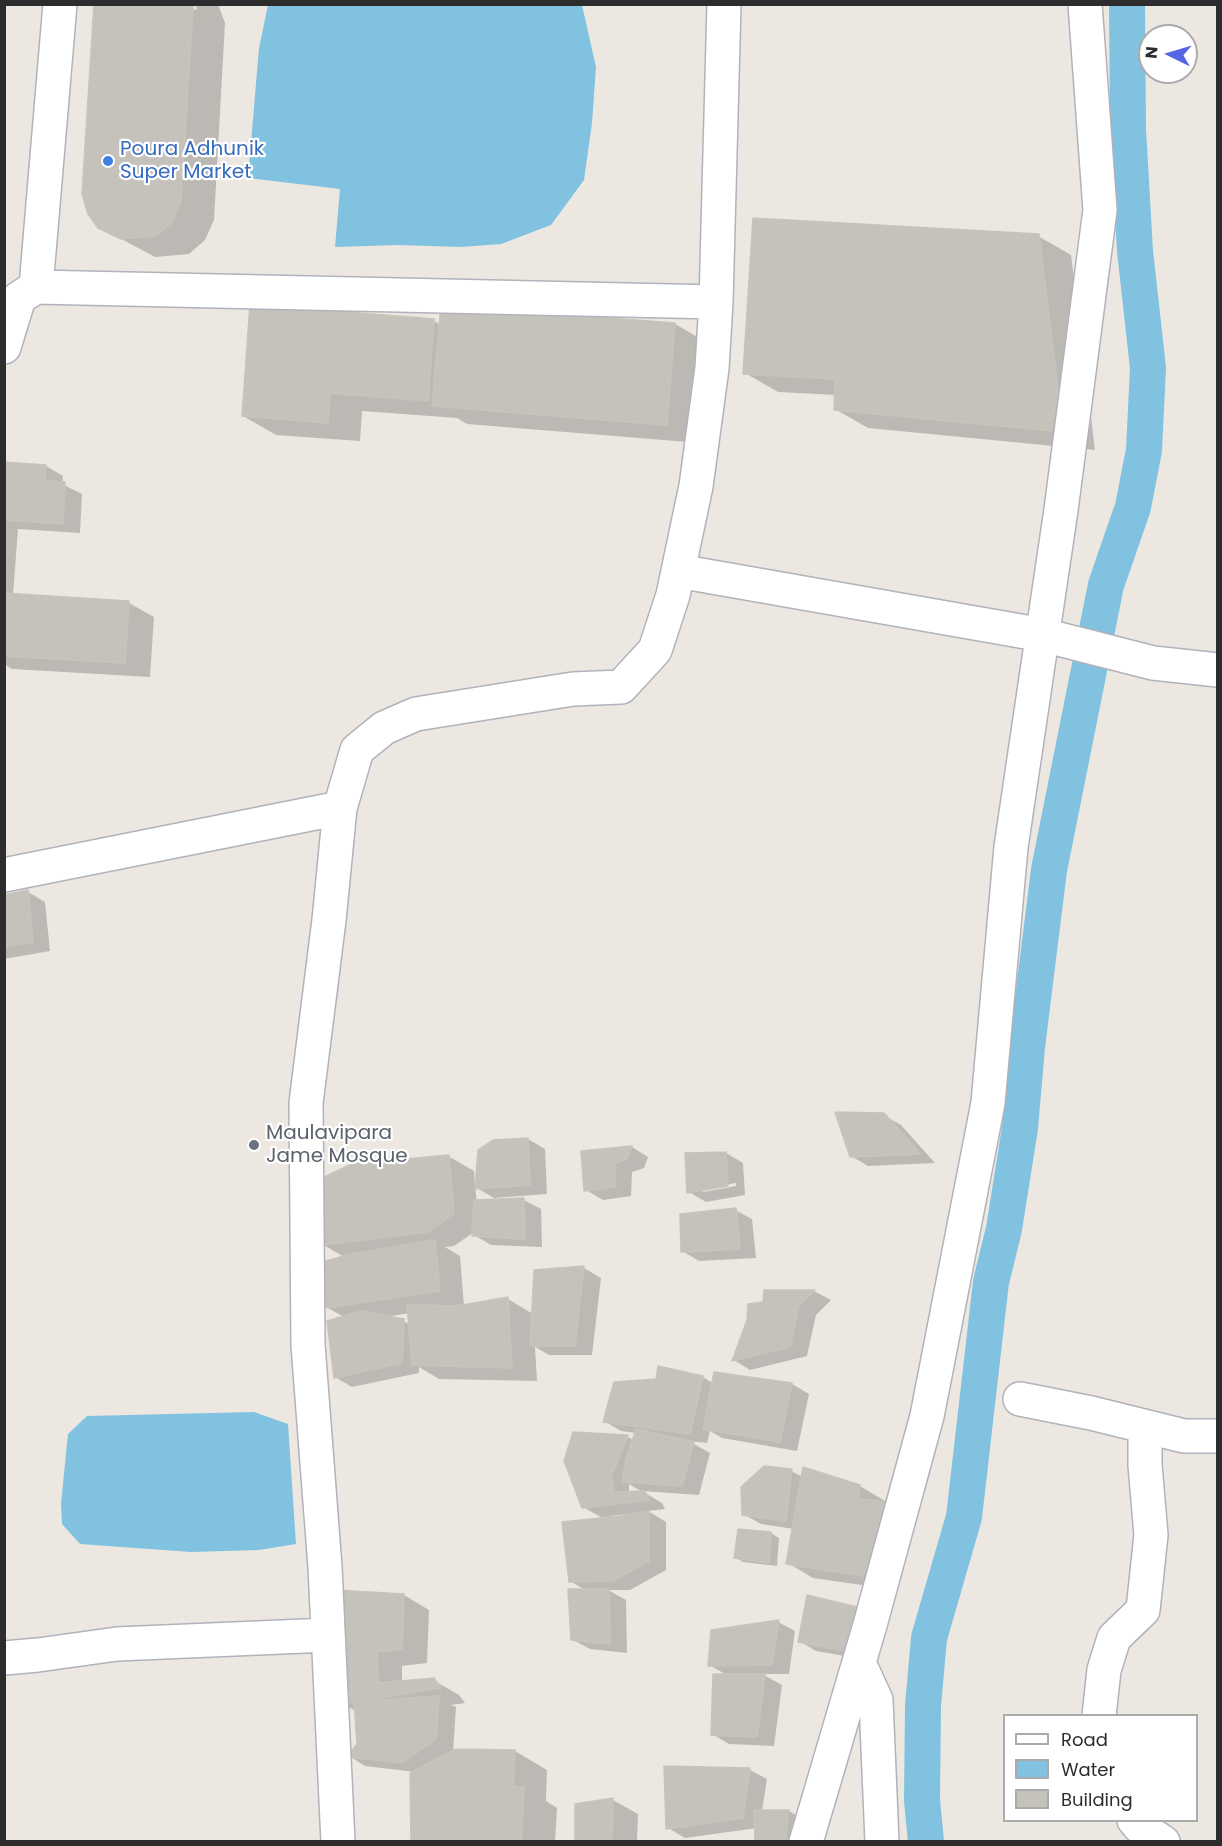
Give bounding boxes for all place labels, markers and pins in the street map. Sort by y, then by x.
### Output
place label: Poura Adhunik Super Market [120,138,264,185]
marker: Poura Adhunik Super Market [101,154,115,168]
place label: Maulavipara Jame Mosque [266,1122,408,1169]
marker: Maulavipara Jame Mosque [247,1138,261,1152]

